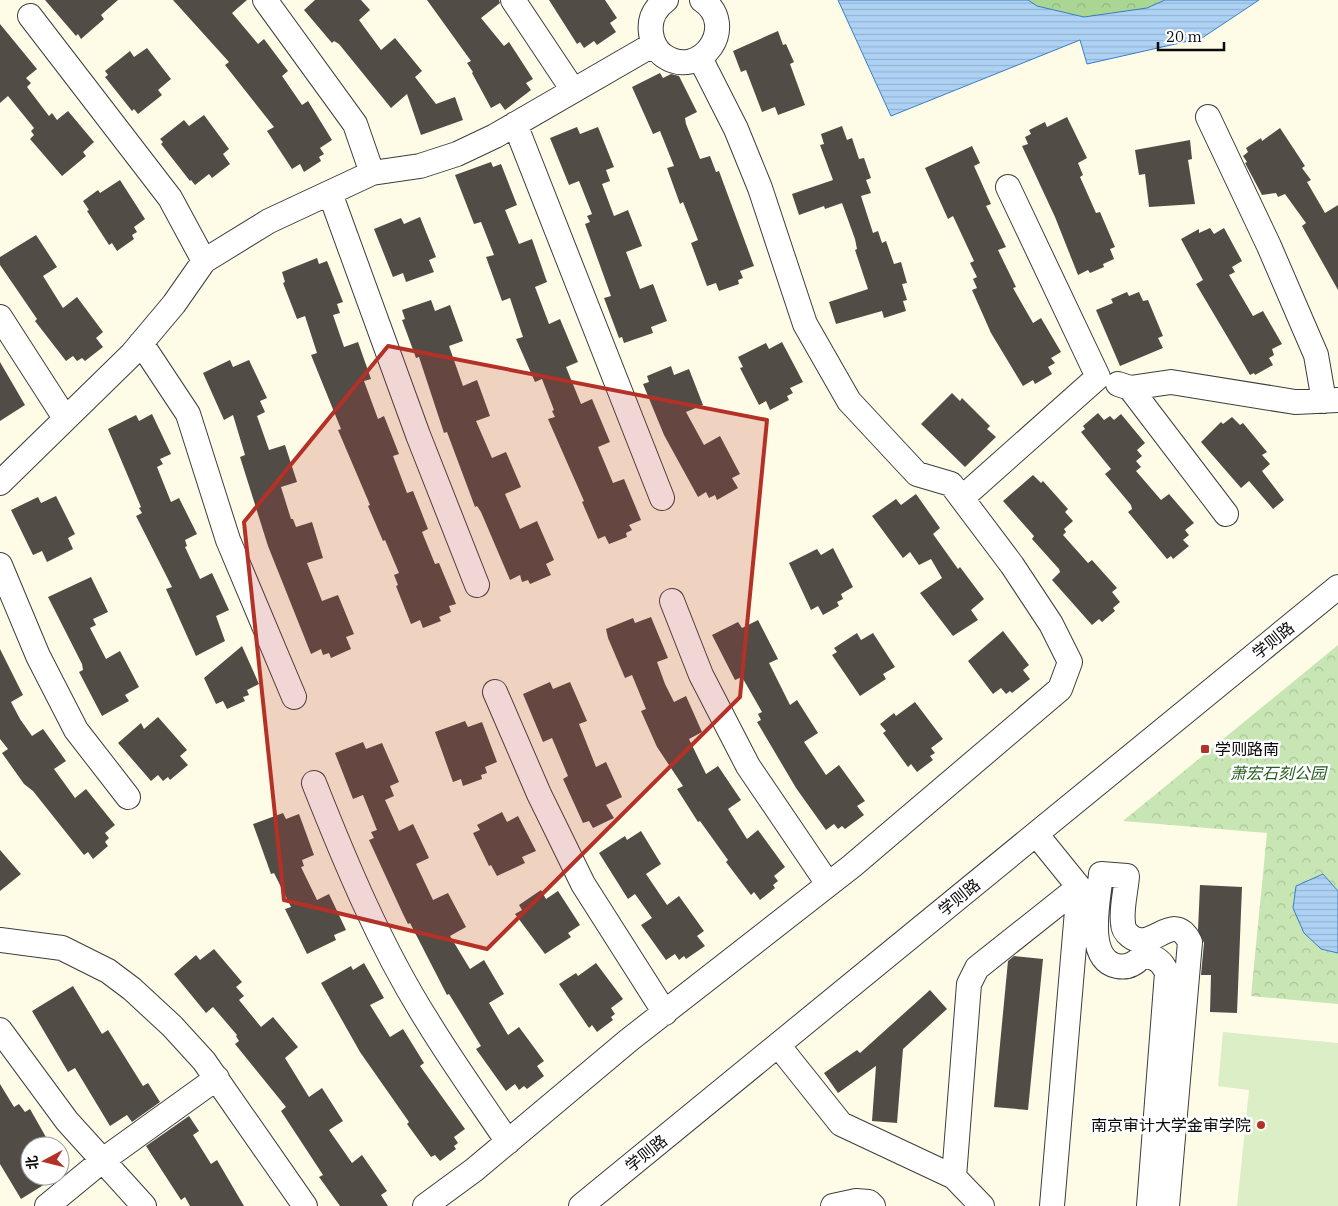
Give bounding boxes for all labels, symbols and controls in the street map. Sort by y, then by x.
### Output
scale bar [1158,20,1224,52]
text: 20 m [1166,27,1202,46]
street label: 学则路 [1248,617,1298,663]
place label: 学则路南 [1215,739,1279,759]
marker: 学则路南 [1199,743,1211,755]
park label: 萧宏石刻公园 [1230,763,1328,783]
street label: 学则路 [934,874,984,920]
place label: 南京审计大学金审学院 [1091,1115,1251,1135]
marker: 南京审计大学金审学院 [1255,1119,1267,1131]
street label: 学则路 [621,1130,671,1176]
north arrow [20,1136,70,1186]
text: 北 [22,1155,42,1171]

